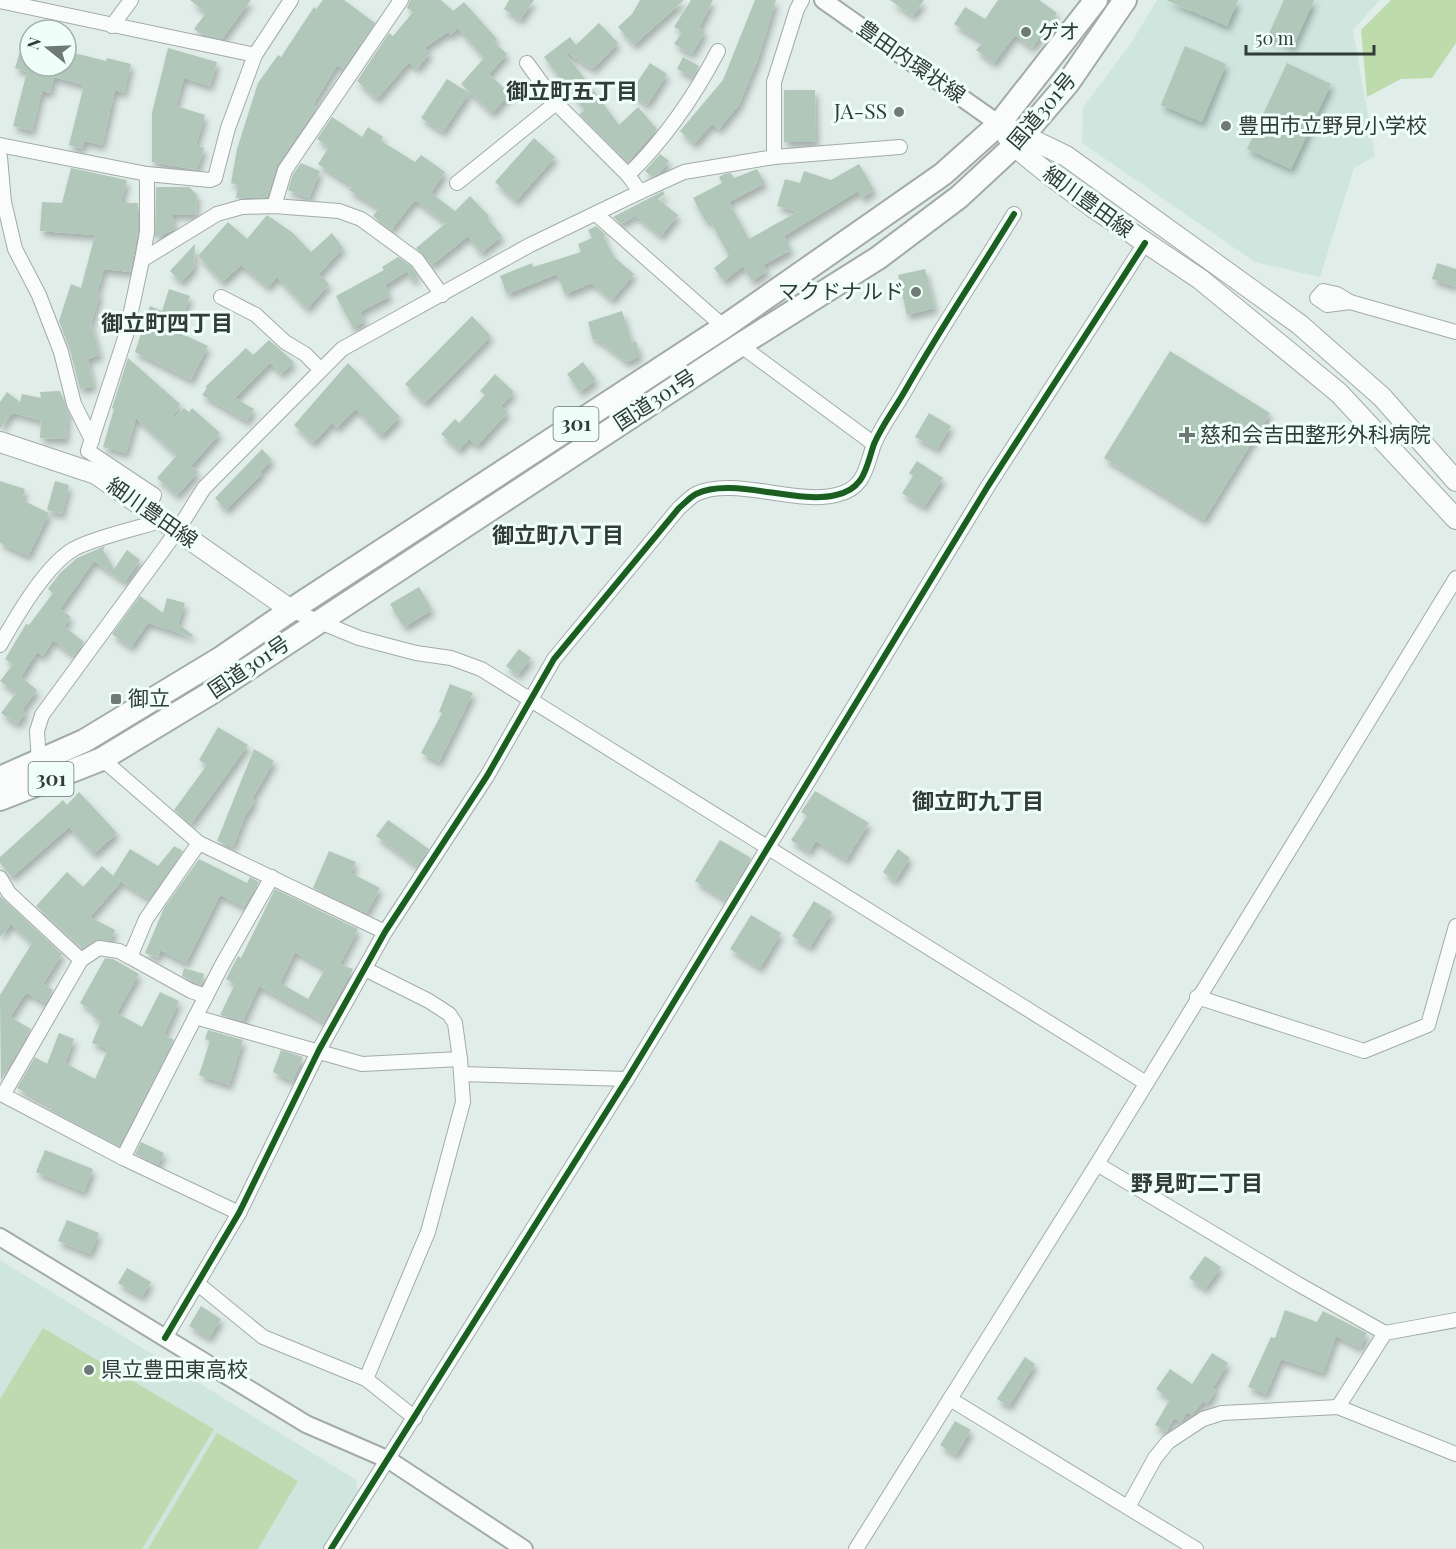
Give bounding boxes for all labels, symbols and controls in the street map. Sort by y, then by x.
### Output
street label: 豊田内環状線 [853,13,972,108]
place label: ゲオ [1038,16,1080,44]
north arrow [18,18,78,78]
scale bar [1246,18,1374,56]
marker: ゲオ [1019,25,1033,39]
text: 50 m [1255,26,1294,50]
text: N [21,34,45,52]
street label: 国道301号 [1000,65,1081,154]
district label: 御立町五丁目 [506,75,638,105]
place label: JA-SS [833,96,887,124]
marker: JA-SS [892,105,906,119]
place label: 豊田市立野見小学校 [1238,110,1427,138]
marker: 豊田市立野見小学校 [1219,119,1233,133]
street label: 細川豊田線 [1038,158,1140,243]
place label: マクドナルド [778,276,904,304]
marker: マクドナルド [909,285,923,299]
district label: 御立町四丁目 [101,307,233,337]
street label: 国道301号 [607,361,700,435]
road number: 301 [554,407,598,441]
place label: 慈和会吉田整形外科病院 [1200,419,1431,447]
marker: 慈和会吉田整形外科病院 [1178,426,1196,444]
street label: 細川豊田線 [102,470,204,553]
district label: 御立町八丁目 [492,519,624,549]
street label: 国道301号 [202,628,294,703]
place label: 御立 [128,683,170,711]
marker: 御立 [109,692,123,706]
road number: 301 [28,762,74,796]
district label: 御立町九丁目 [912,785,1044,815]
district label: 野見町二丁目 [1131,1167,1263,1197]
place label: 県立豊田東高校 [101,1354,248,1382]
marker: 県立豊田東高校 [82,1363,96,1377]

